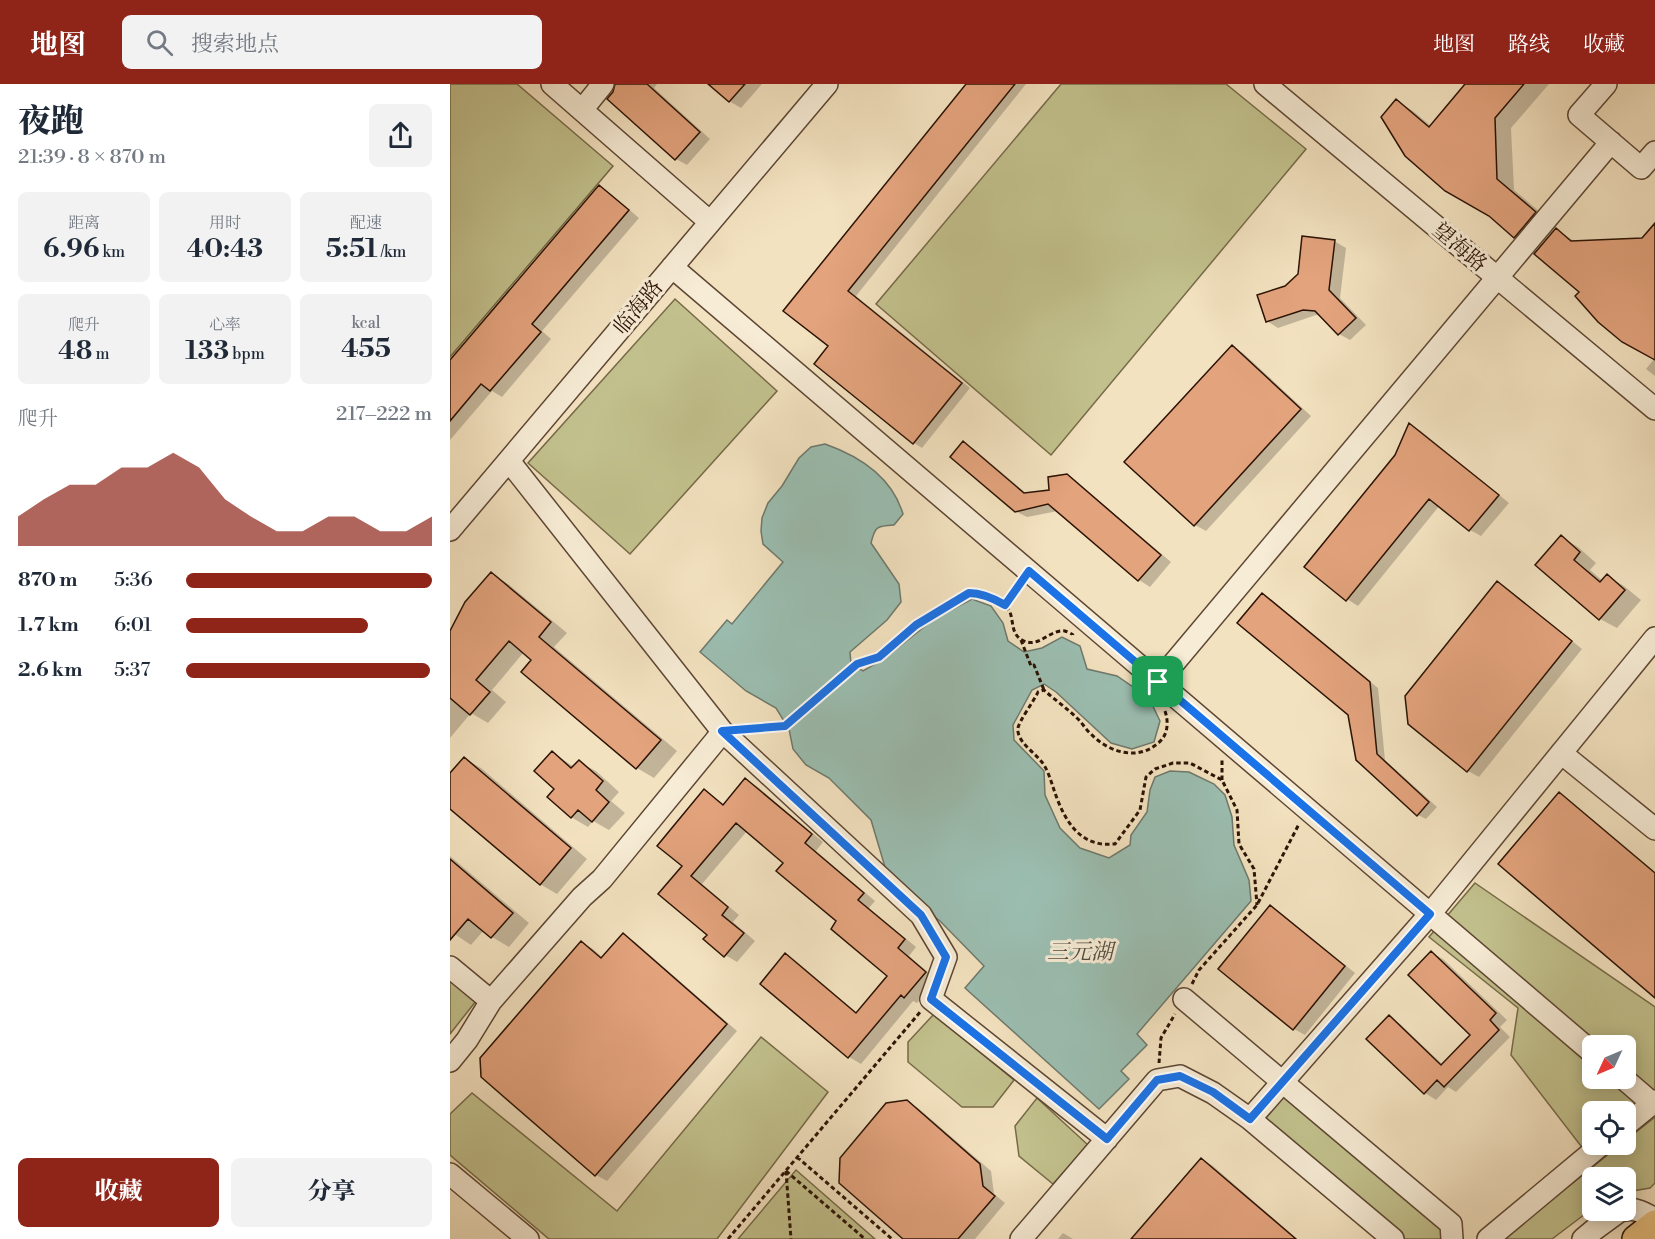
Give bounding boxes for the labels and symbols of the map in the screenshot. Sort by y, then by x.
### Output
street label: 望海路 [1427,218,1492,278]
street label: 临海路 [609,275,669,340]
pin [1132,656,1183,707]
water label: 三元湖 [1047,939,1117,966]
north arrow [1582,1035,1636,1089]

